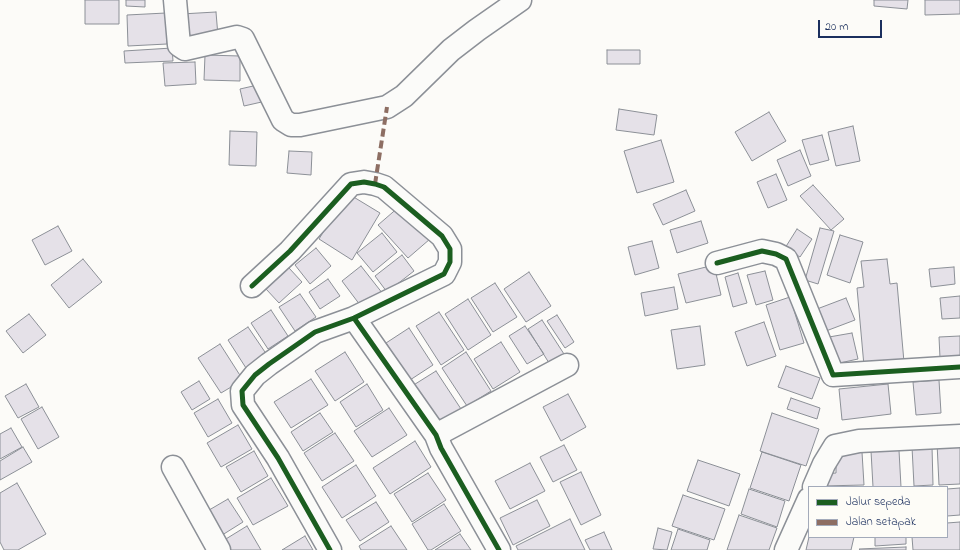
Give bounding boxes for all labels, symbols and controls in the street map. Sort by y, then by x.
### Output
scale bar [820,12,884,38]
text: 20 m [825,18,848,36]
legend [808,486,948,538]
text: Jalur sepeda [846,493,911,511]
text: Jalan setapak [846,513,916,531]

